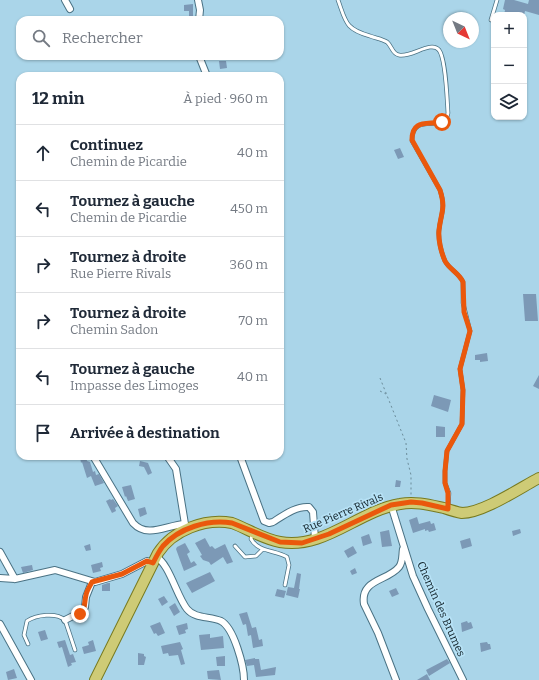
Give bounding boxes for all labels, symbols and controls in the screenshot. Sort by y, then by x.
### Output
north arrow [443,12,479,48]
map controls [491,12,527,120]
button: + [491,12,527,48]
search box [16,16,284,60]
icon: search [30,27,52,49]
text: Rechercher [62,29,143,47]
button: − [491,48,527,84]
button: layers [491,84,527,120]
text: 12 min [32,88,85,109]
text: À pied · 960 m [183,91,268,106]
route start [433,113,451,131]
text: Continuez [70,136,143,154]
icon: ahead [32,142,54,164]
text: 40 m [237,145,268,160]
text: Chemin de Picardie [70,154,187,169]
text: Tournez à gauche [70,192,195,210]
icon: left [32,198,54,220]
text: 450 m [230,201,268,216]
text: Chemin de Picardie [70,210,187,225]
text: Tournez à droite [70,248,186,266]
icon: right [32,254,54,276]
text: 360 m [230,257,268,272]
text: Rue Pierre Rivals [70,266,171,281]
text: Tournez à droite [70,304,186,322]
icon: right [32,310,54,332]
text: 70 m [238,313,268,328]
text: Chemin Sadon [70,322,158,337]
text: Tournez à gauche [70,360,195,378]
icon: left [32,366,54,388]
text: 40 m [237,369,268,384]
text: Impasse des Limoges [70,378,199,393]
icon: arrive [32,422,54,444]
text: Arrivée à destination [70,424,220,442]
street label: Rue Pierre Rivals [301,490,385,536]
street label: Chemin des Brumes [414,559,468,659]
route end [71,605,89,623]

